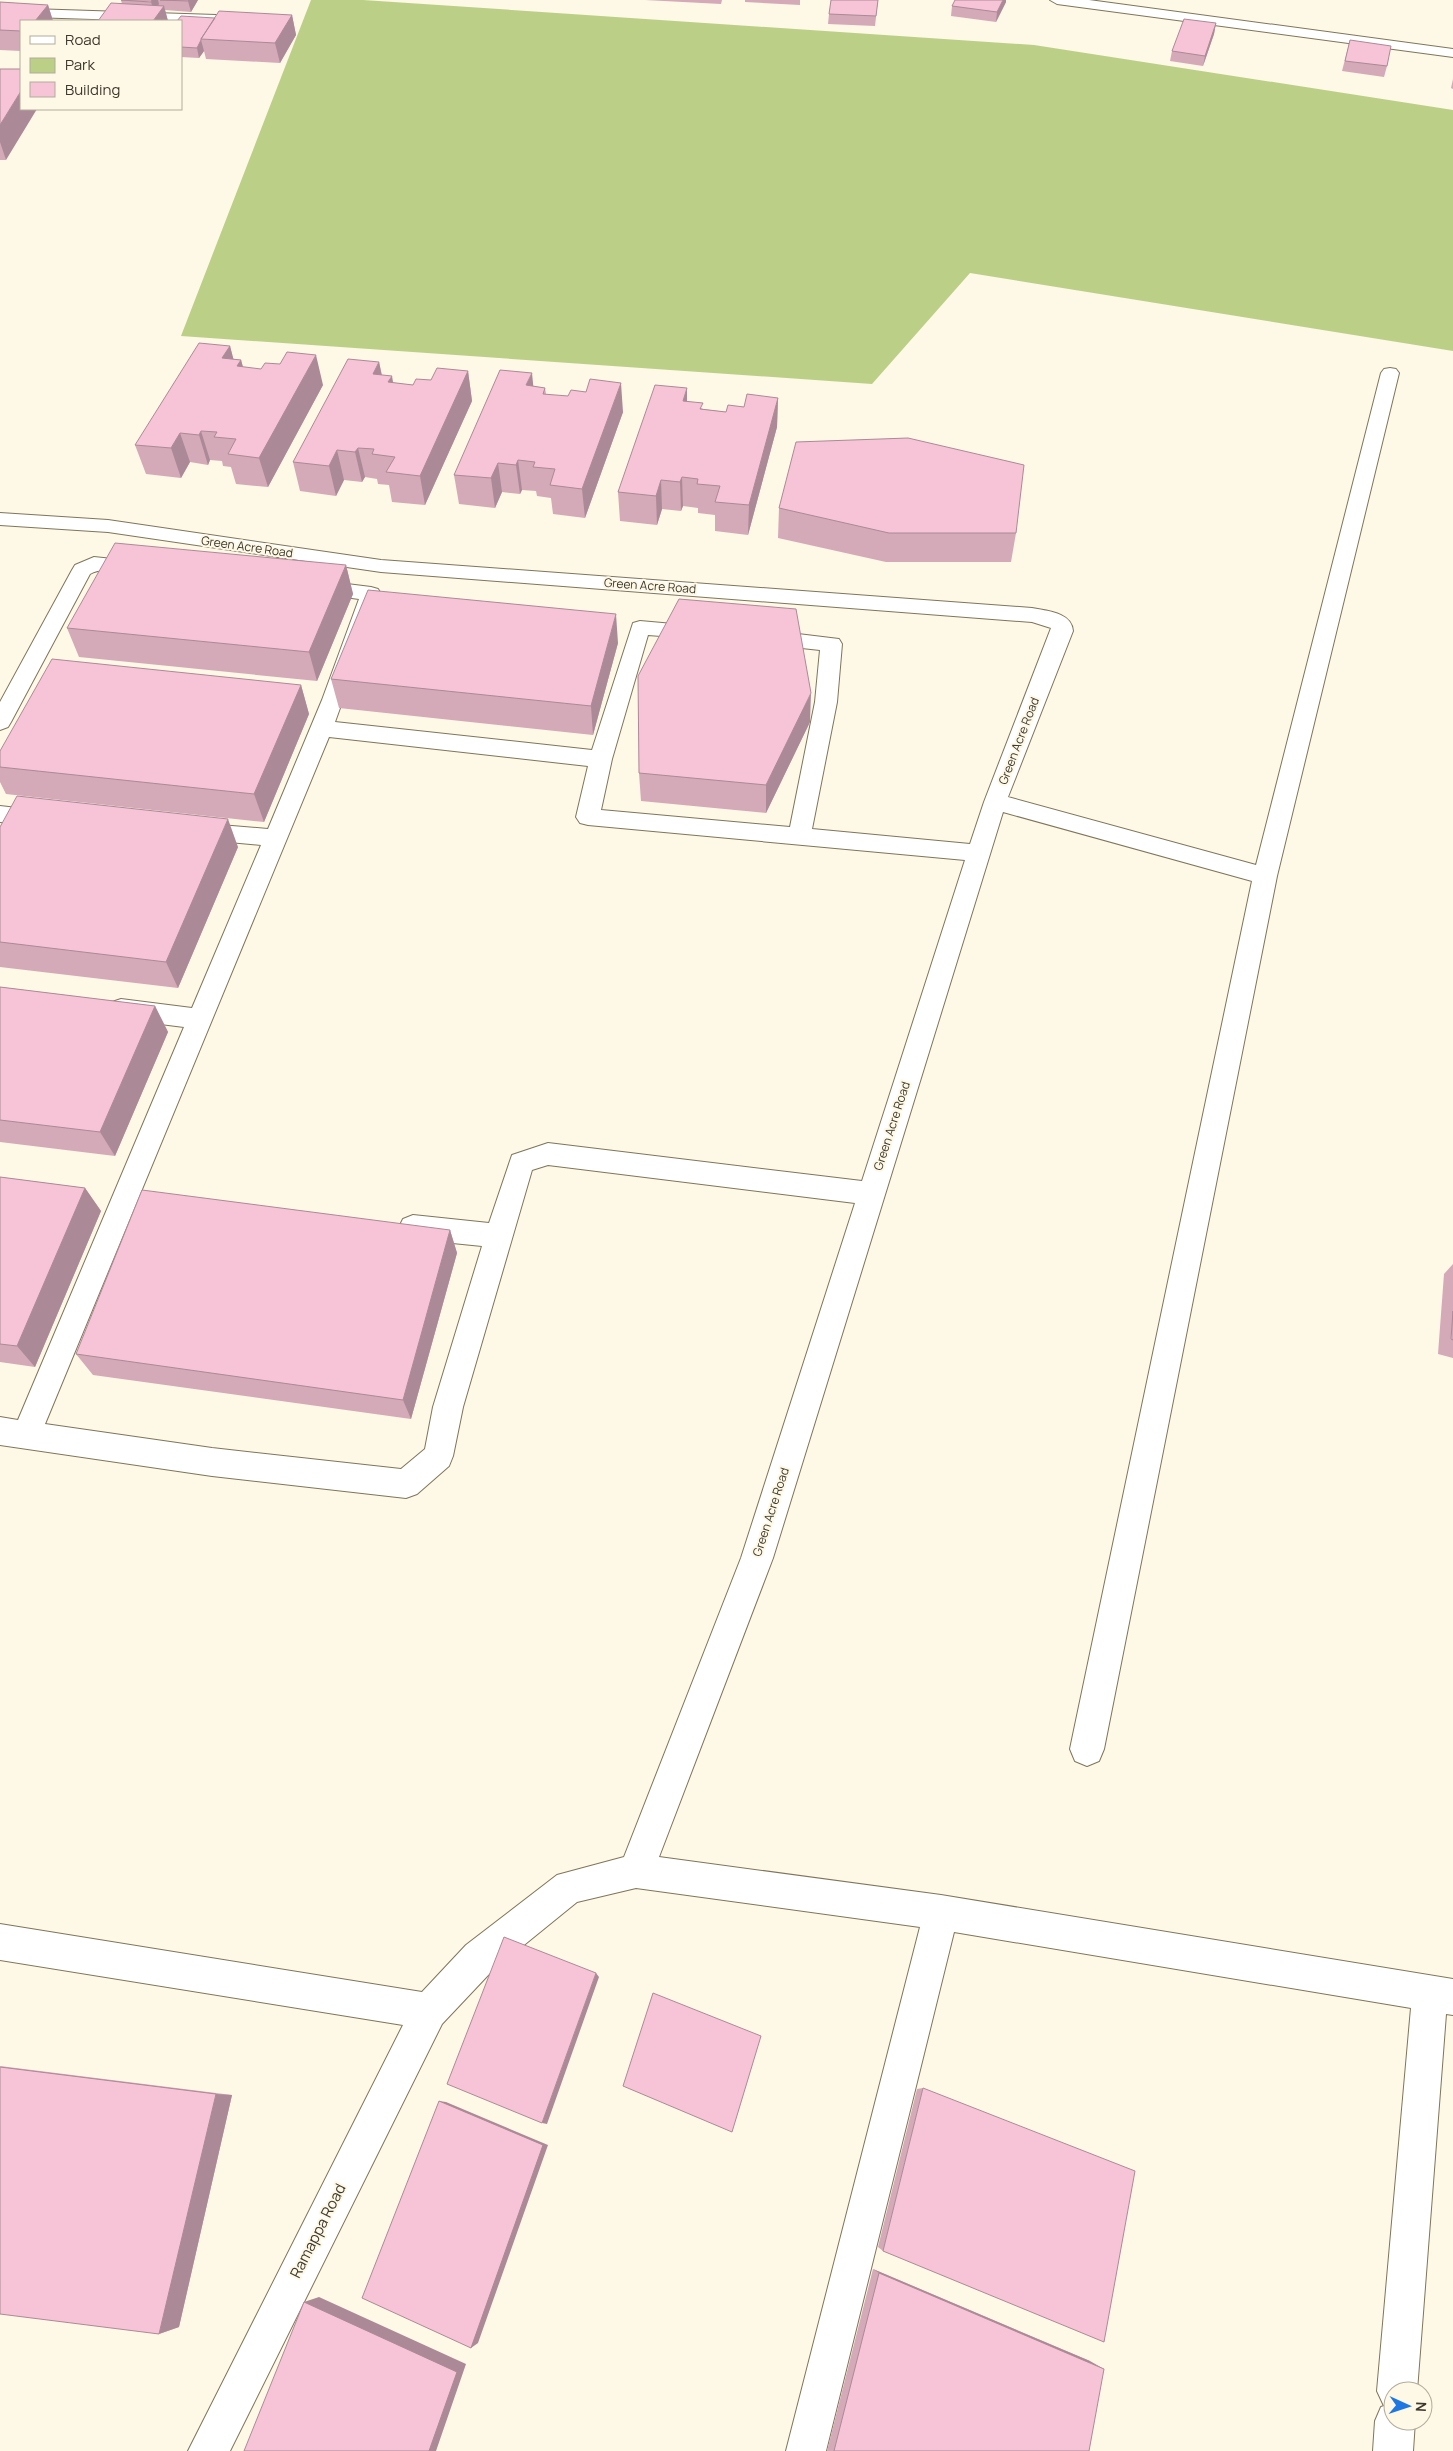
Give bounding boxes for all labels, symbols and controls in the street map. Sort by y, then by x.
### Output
legend [20,20,182,110]
text: Road [65,29,101,50]
text: Park [65,54,95,75]
text: Building [65,79,120,100]
street label: Green Acre Road [200,532,294,561]
street label: Green Acre Road [603,574,697,597]
street label: Green Acre Road [994,695,1043,787]
street label: Green Acre Road [869,1079,914,1172]
street label: Green Acre Road [748,1465,793,1558]
street label: Ramappa Road [285,2180,350,2282]
north arrow [1383,2381,1433,2431]
text: N [1412,2401,1431,2412]

